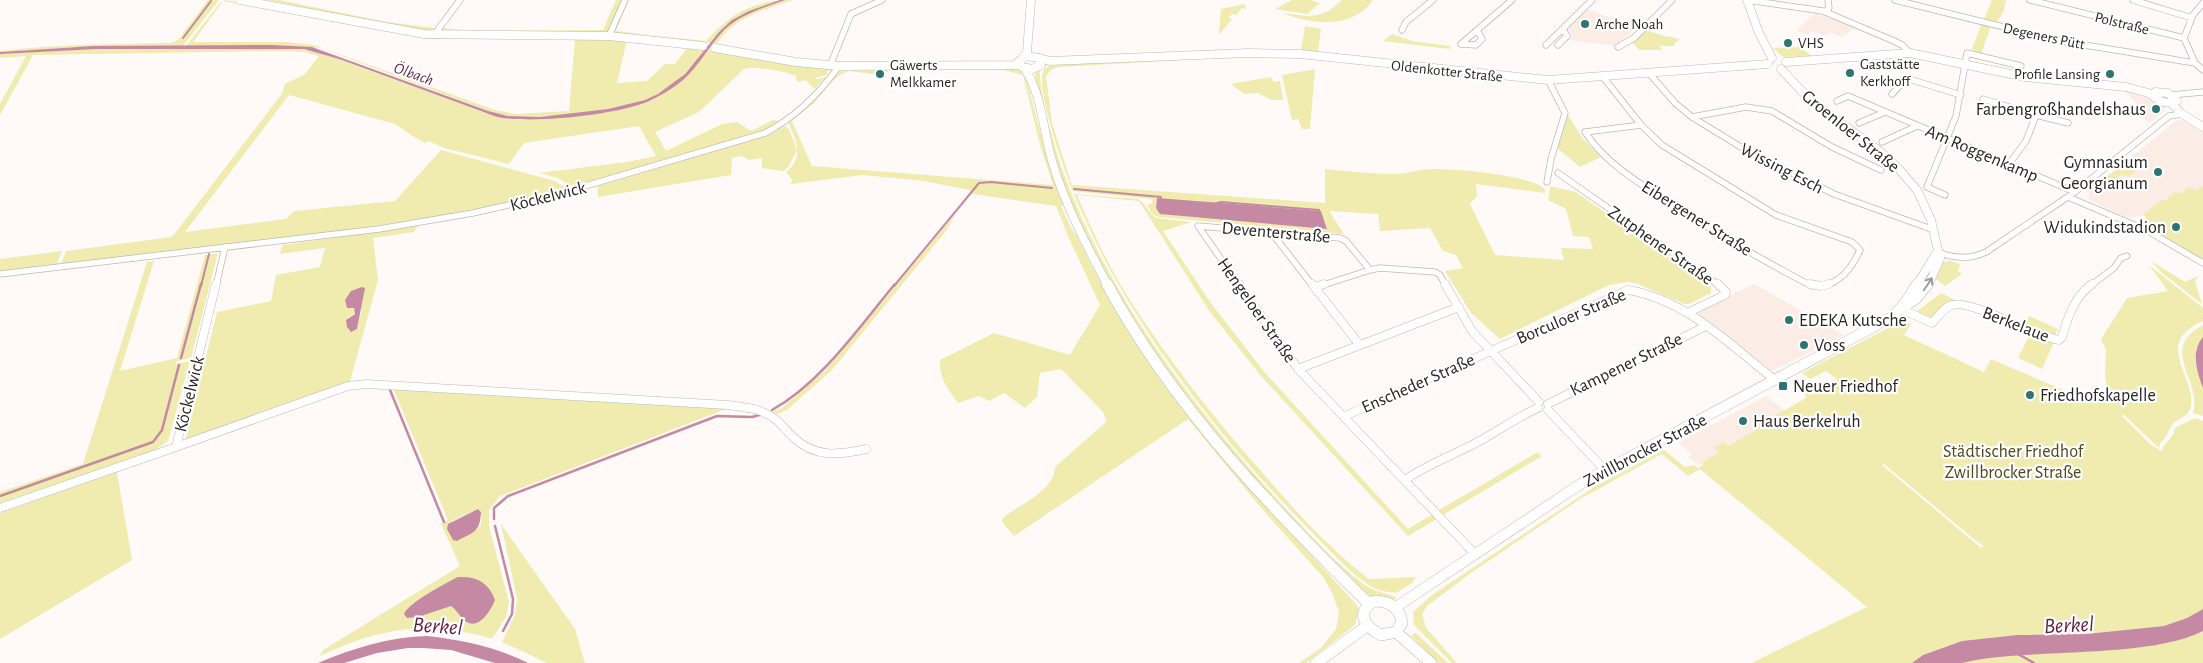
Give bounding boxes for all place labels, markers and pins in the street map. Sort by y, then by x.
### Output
place label: Arche Noah [1595,17,1663,32]
marker: Arche Noah [1579,18,1591,30]
place label: VHS [1798,36,1824,51]
marker: VHS [1782,37,1794,49]
place label: Gaststätte Kerkhoff [1860,57,1920,89]
place label: Gäwerts Melkkamer [890,58,956,90]
marker: Gaststätte Kerkhoff [1844,67,1856,79]
place label: Profile Lansing [2014,67,2101,82]
marker: Gäwerts Melkkamer [874,68,886,80]
marker: Profile Lansing [2104,68,2116,80]
place label: Farbengroßhandelshaus [1976,101,2146,119]
marker: Farbengroßhandelshaus [2150,103,2162,115]
place label: Gymnasium Georgianum [2061,154,2148,193]
marker: Gymnasium Georgianum [2152,166,2164,178]
place label: Widukindstadion [2044,219,2166,237]
marker: Widukindstadion [2170,221,2182,233]
place label: EDEKA Kutsche [1799,312,1907,330]
marker: EDEKA Kutsche [1783,314,1795,326]
place label: Voss [1814,337,1846,355]
marker: Voss [1798,339,1810,351]
place label: Neuer Friedhof [1793,378,1899,396]
marker: Neuer Friedhof [1777,380,1789,392]
place label: Friedhofskapelle [2040,387,2156,405]
marker: Friedhofskapelle [2024,389,2036,401]
place label: Haus Berkelruh [1753,413,1861,431]
marker: Haus Berkelruh [1737,415,1749,427]

